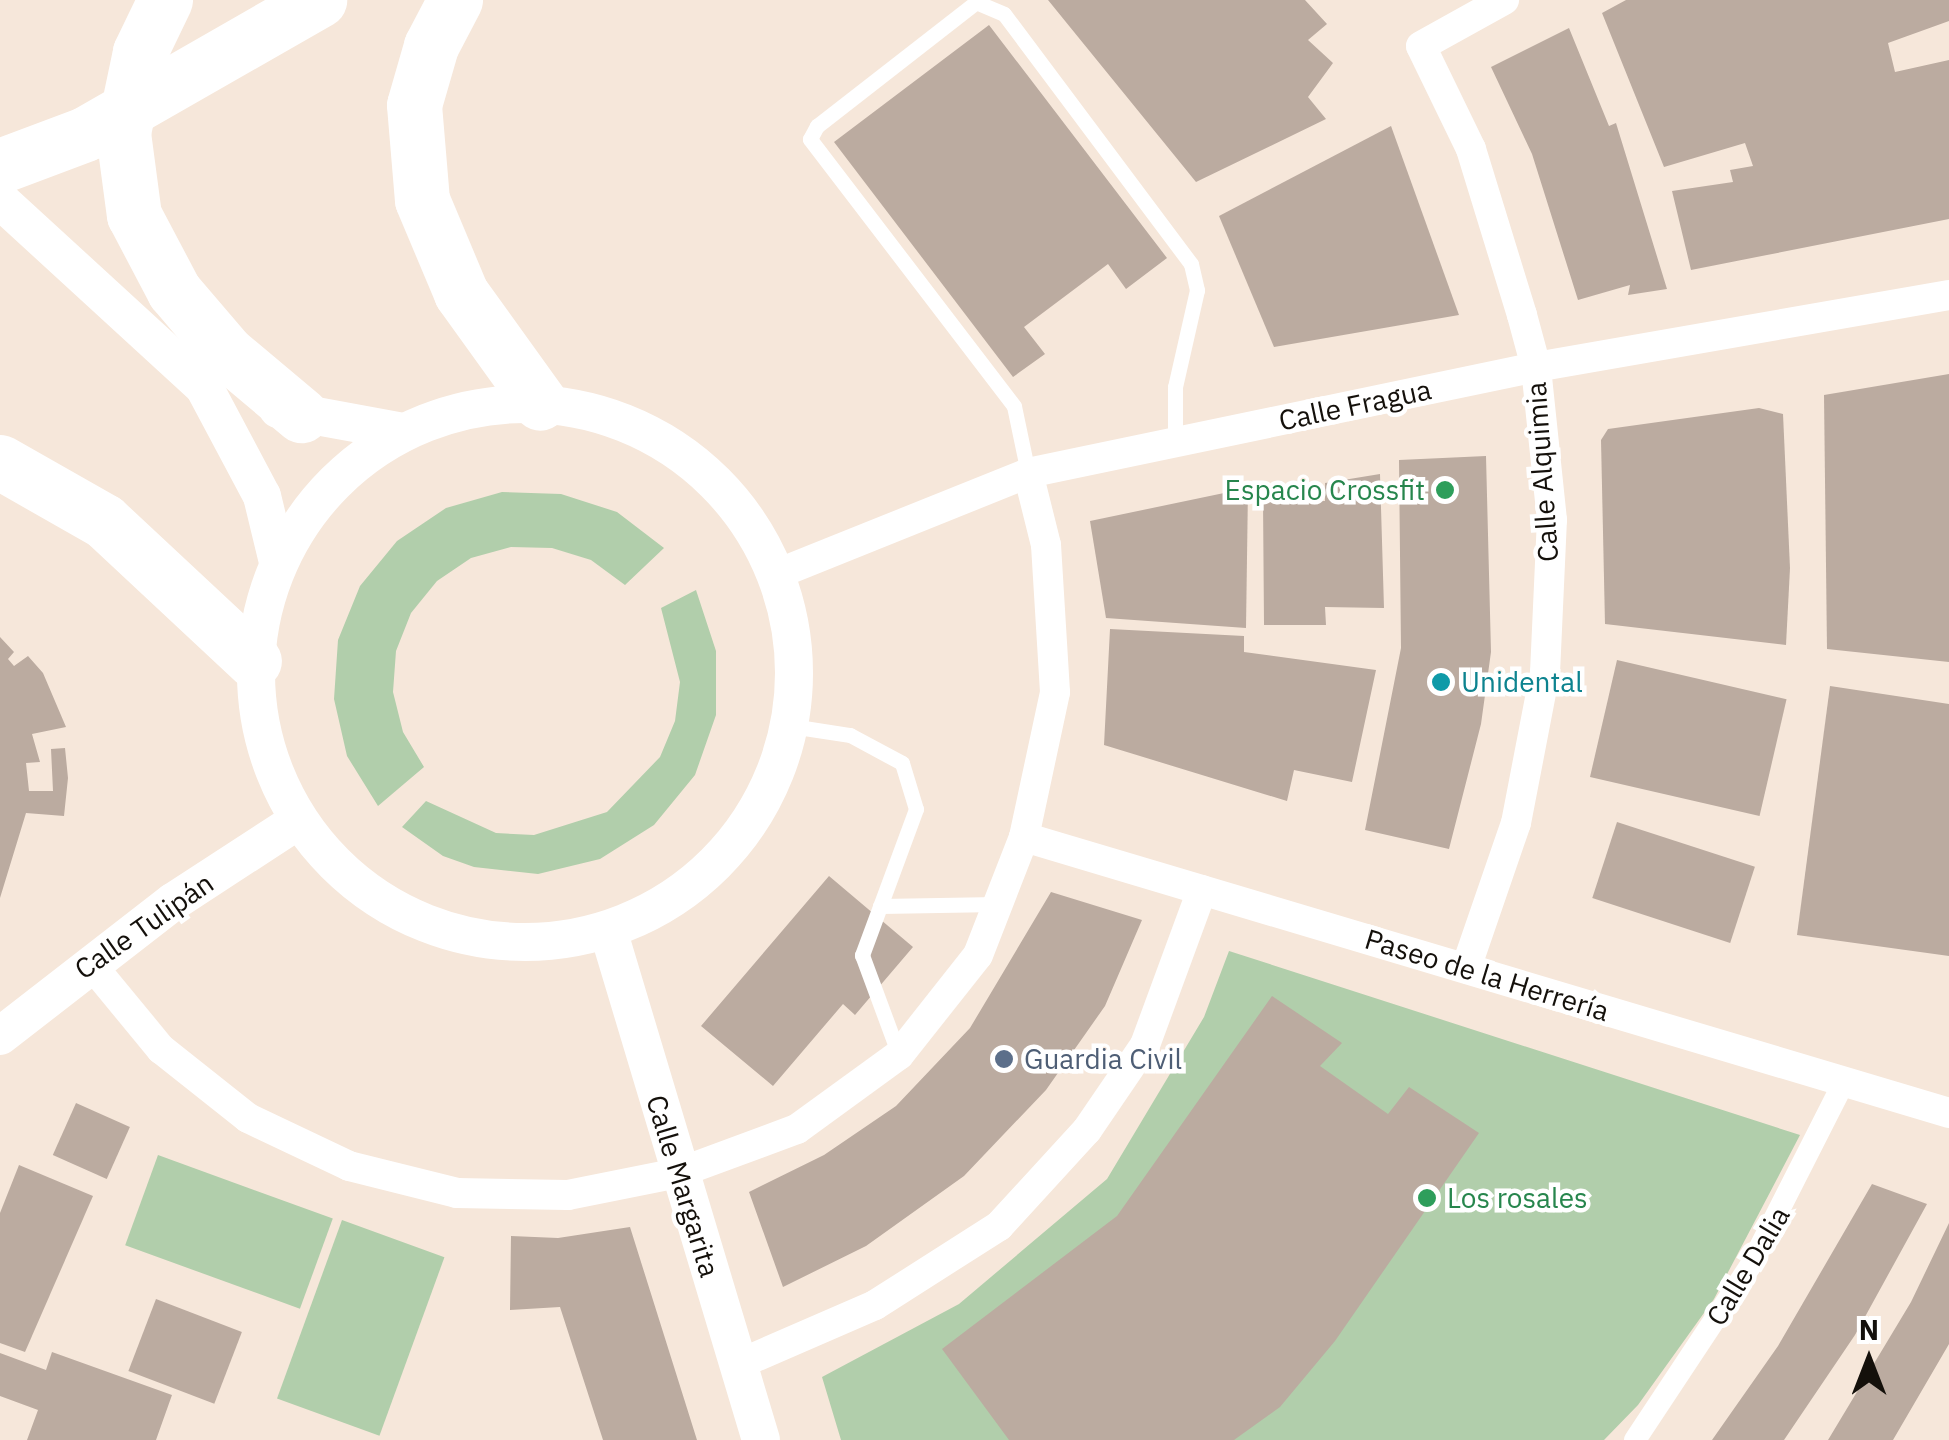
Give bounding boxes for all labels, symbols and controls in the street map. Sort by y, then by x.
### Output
street label: Calle Fragua [1276,372,1434,438]
street label: Calle Alquimia [1519,381,1565,563]
place label: Espacio Crossfit [1225,473,1425,507]
marker: Espacio Crossfit [1434,479,1456,501]
place label: Unidental [1461,665,1583,699]
marker: Unidental [1430,671,1452,693]
street label: Calle Tulipán [68,866,220,986]
street label: Paseo de la Herrería [1361,922,1613,1028]
place label: Guardia Civil [1024,1042,1182,1076]
marker: Guardia Civil [993,1048,1015,1070]
street label: Calle Margarita [639,1091,727,1281]
place label: Los rosales [1447,1181,1588,1215]
marker: Los rosales [1416,1187,1438,1209]
street label: Calle Dalia [1699,1200,1797,1332]
north arrow [1819,1310,1919,1410]
text: N [1859,1311,1879,1348]

